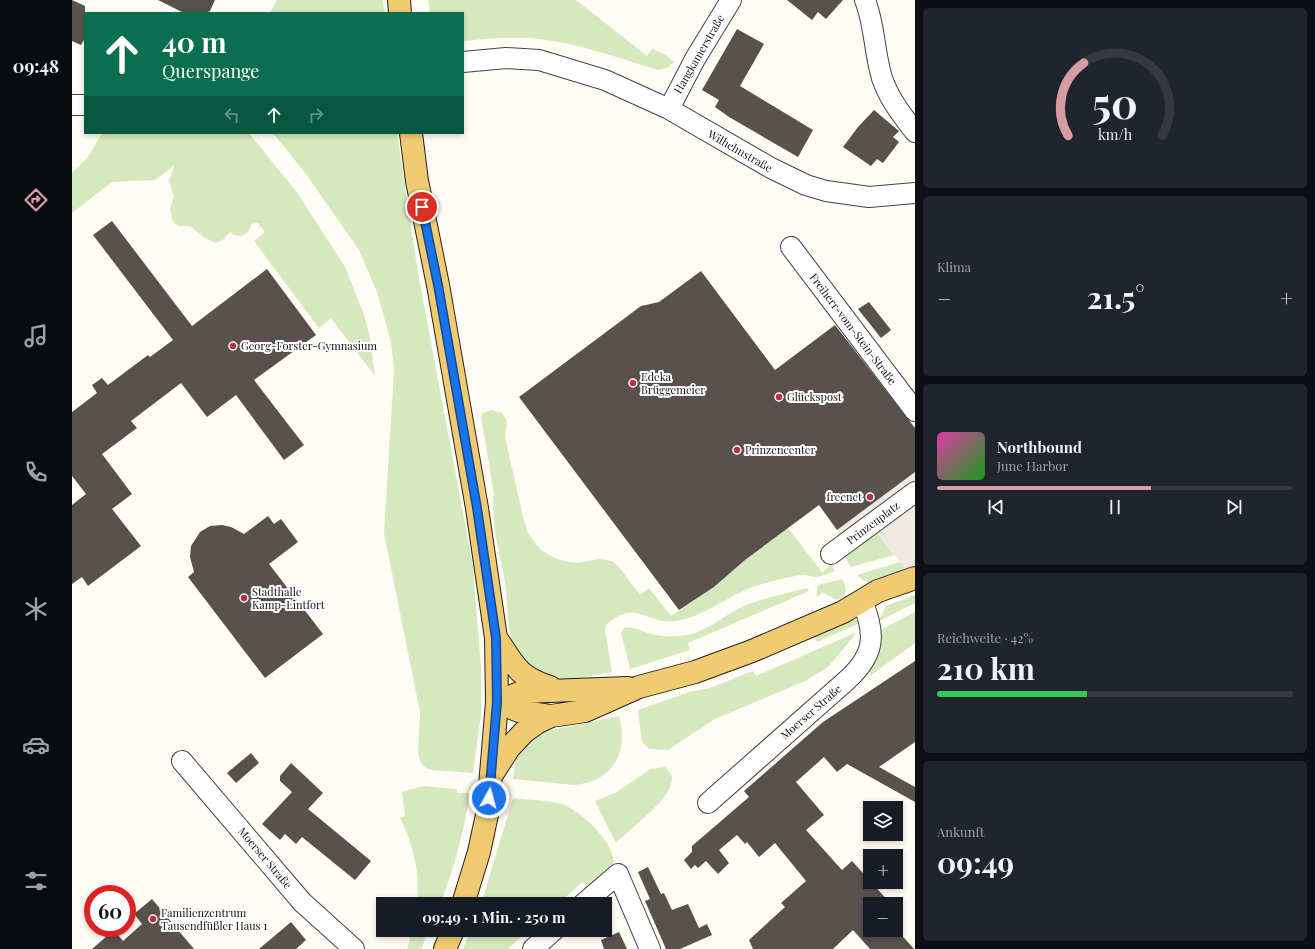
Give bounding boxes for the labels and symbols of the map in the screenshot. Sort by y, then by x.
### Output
street label: Hangkamerstraße [670,11,727,96]
street label: Wilhelmstraße [704,126,776,175]
pin [405,190,439,224]
street label: Freiherr-vom-Stein-Straße [807,270,901,388]
place label: Georg-Forster-Gymnasium [241,338,377,353]
marker: Georg-Forster-Gymnasium [228,341,238,351]
place label: Edeka Brüggemeier [641,369,705,397]
marker: Edeka Brüggemeier [628,378,638,388]
place label: Glückspost [787,389,842,404]
marker: Glückspost [774,392,784,402]
place label: Prinzencenter [745,442,815,457]
marker: Prinzencenter [732,445,742,455]
place label: freenet [827,489,862,504]
marker: freenet [865,492,875,502]
street label: Prinzenplatz [843,498,902,547]
place label: Stadthalle Kamp-Lintfort [252,584,325,612]
marker: Stadthalle Kamp-Lintfort [239,593,249,603]
street label: Moerser Straße [777,681,845,742]
position arrow [468,777,510,819]
street label: Moerser Straße [235,824,296,892]
speed limit sign: 60 [84,885,136,937]
place label: Familienzentrum Tausendfüßler Haus 1 [161,905,267,933]
marker: Familienzentrum Tausendfüßler Haus 1 [148,914,158,924]

